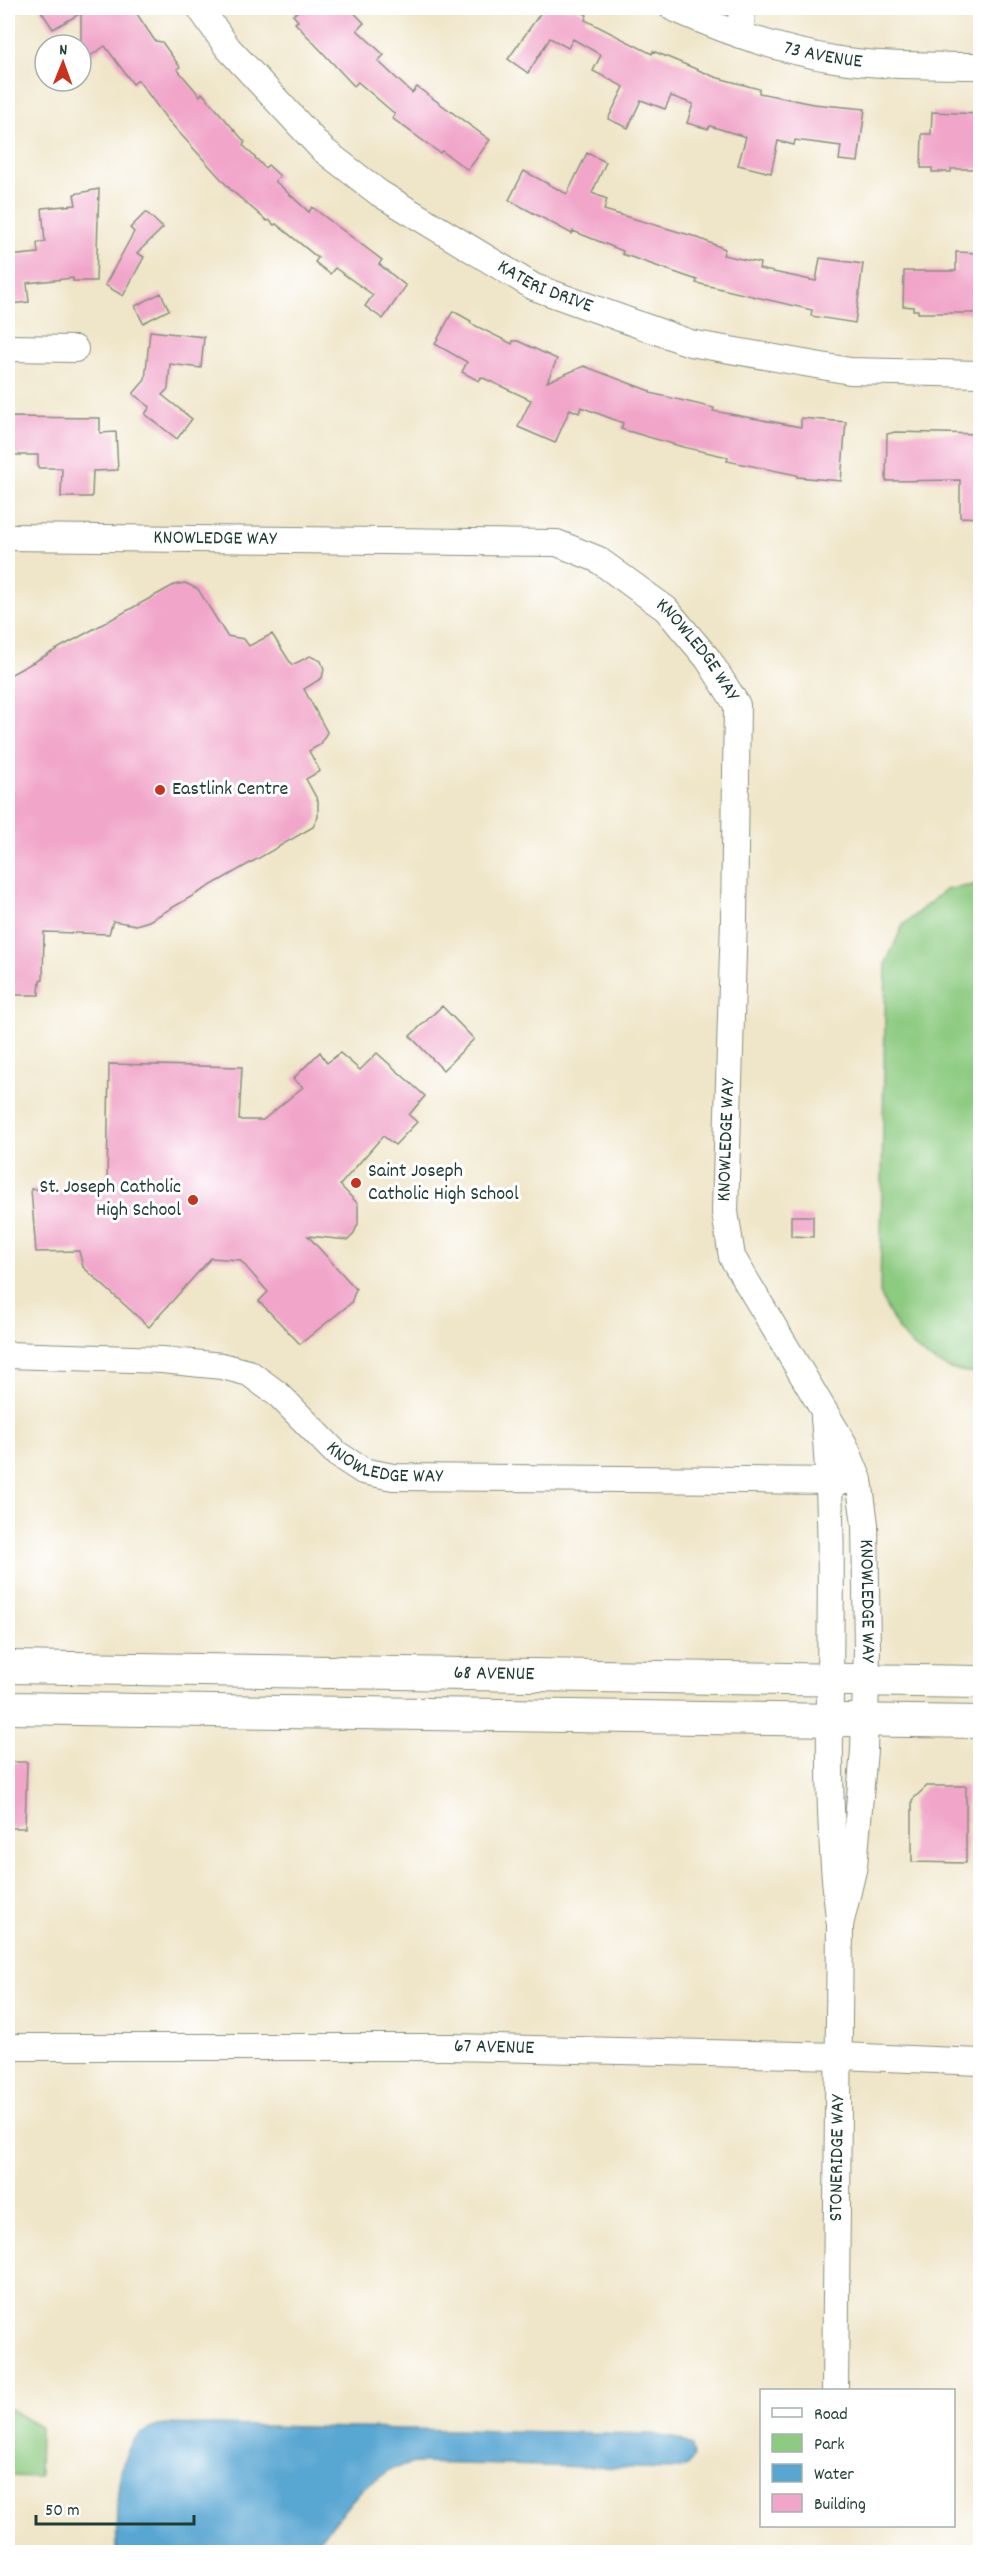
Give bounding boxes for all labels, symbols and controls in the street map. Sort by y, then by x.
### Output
north arrow [33,33,93,93]
street label: 73 AVENUE [781,35,864,77]
text: N [59,39,67,62]
street label: KATERI DRIVE [491,254,596,321]
street label: KNOWLEDGE WAY [153,525,277,554]
street label: KNOWLEDGE WAY [650,592,746,708]
place label: Eastlink Centre [172,776,288,804]
marker: Eastlink Centre [153,783,167,797]
street label: KNOWLEDGE WAY [711,1077,743,1202]
place label: Saint Joseph Catholic High School [368,1158,519,1209]
place label: St. Joseph Catholic High School [39,1174,181,1225]
marker: Saint Joseph Catholic High School [349,1176,363,1190]
marker: St. Joseph Catholic High School [186,1193,200,1207]
street label: KNOWLEDGE WAY [319,1436,444,1491]
street label: KNOWLEDGE WAY [851,1539,881,1664]
street label: 68 AVENUE [453,1660,535,1689]
street label: 67 AVENUE [454,2033,534,2063]
street label: STONERIDGE WAY [823,2094,853,2222]
legend [760,2389,955,2527]
text: Road [814,2403,848,2428]
text: Park [814,2433,845,2458]
text: Water [814,2463,854,2488]
scale bar [36,2488,194,2526]
text: Building [814,2493,866,2518]
text: 50 m [45,2499,80,2524]

